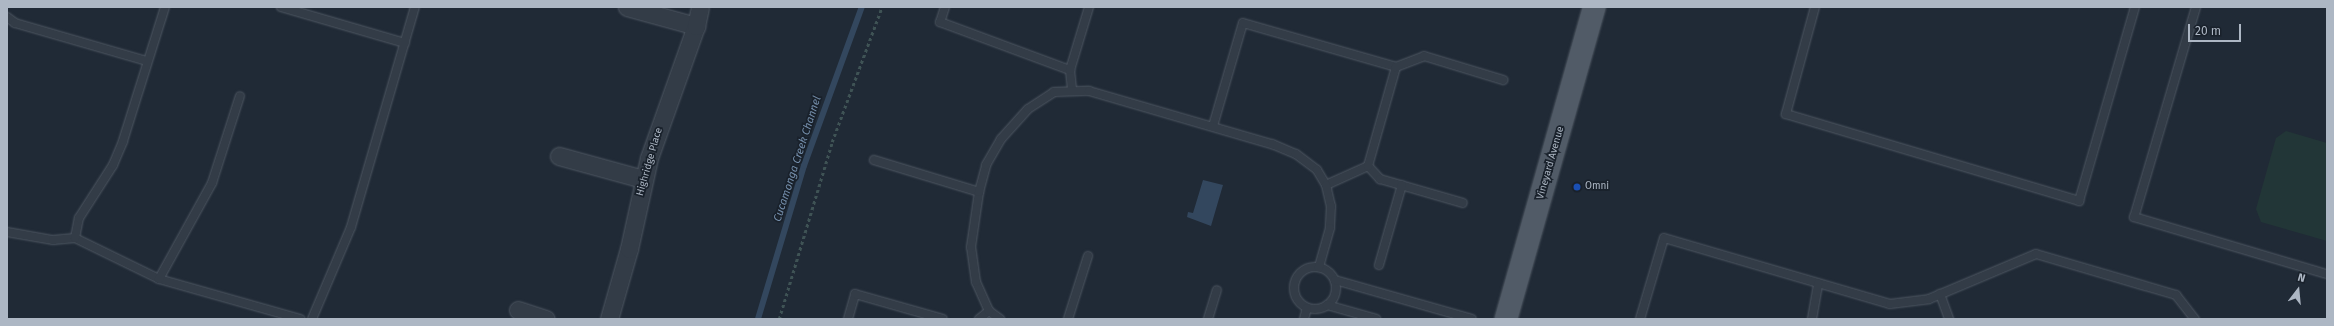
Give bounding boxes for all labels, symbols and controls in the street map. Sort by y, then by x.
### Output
scale bar [2190,16,2243,42]
text: 20 m [2195,24,2221,38]
water label: Cucamonga Creek Channel [771,95,825,223]
street label: Vineyard Avenue [1535,125,1567,201]
street label: Highridge Place [635,126,665,198]
place label: Omni [1585,181,1609,193]
marker: Omni [1572,182,1582,192]
north arrow [2278,270,2318,310]
text: N [2296,271,2307,285]

